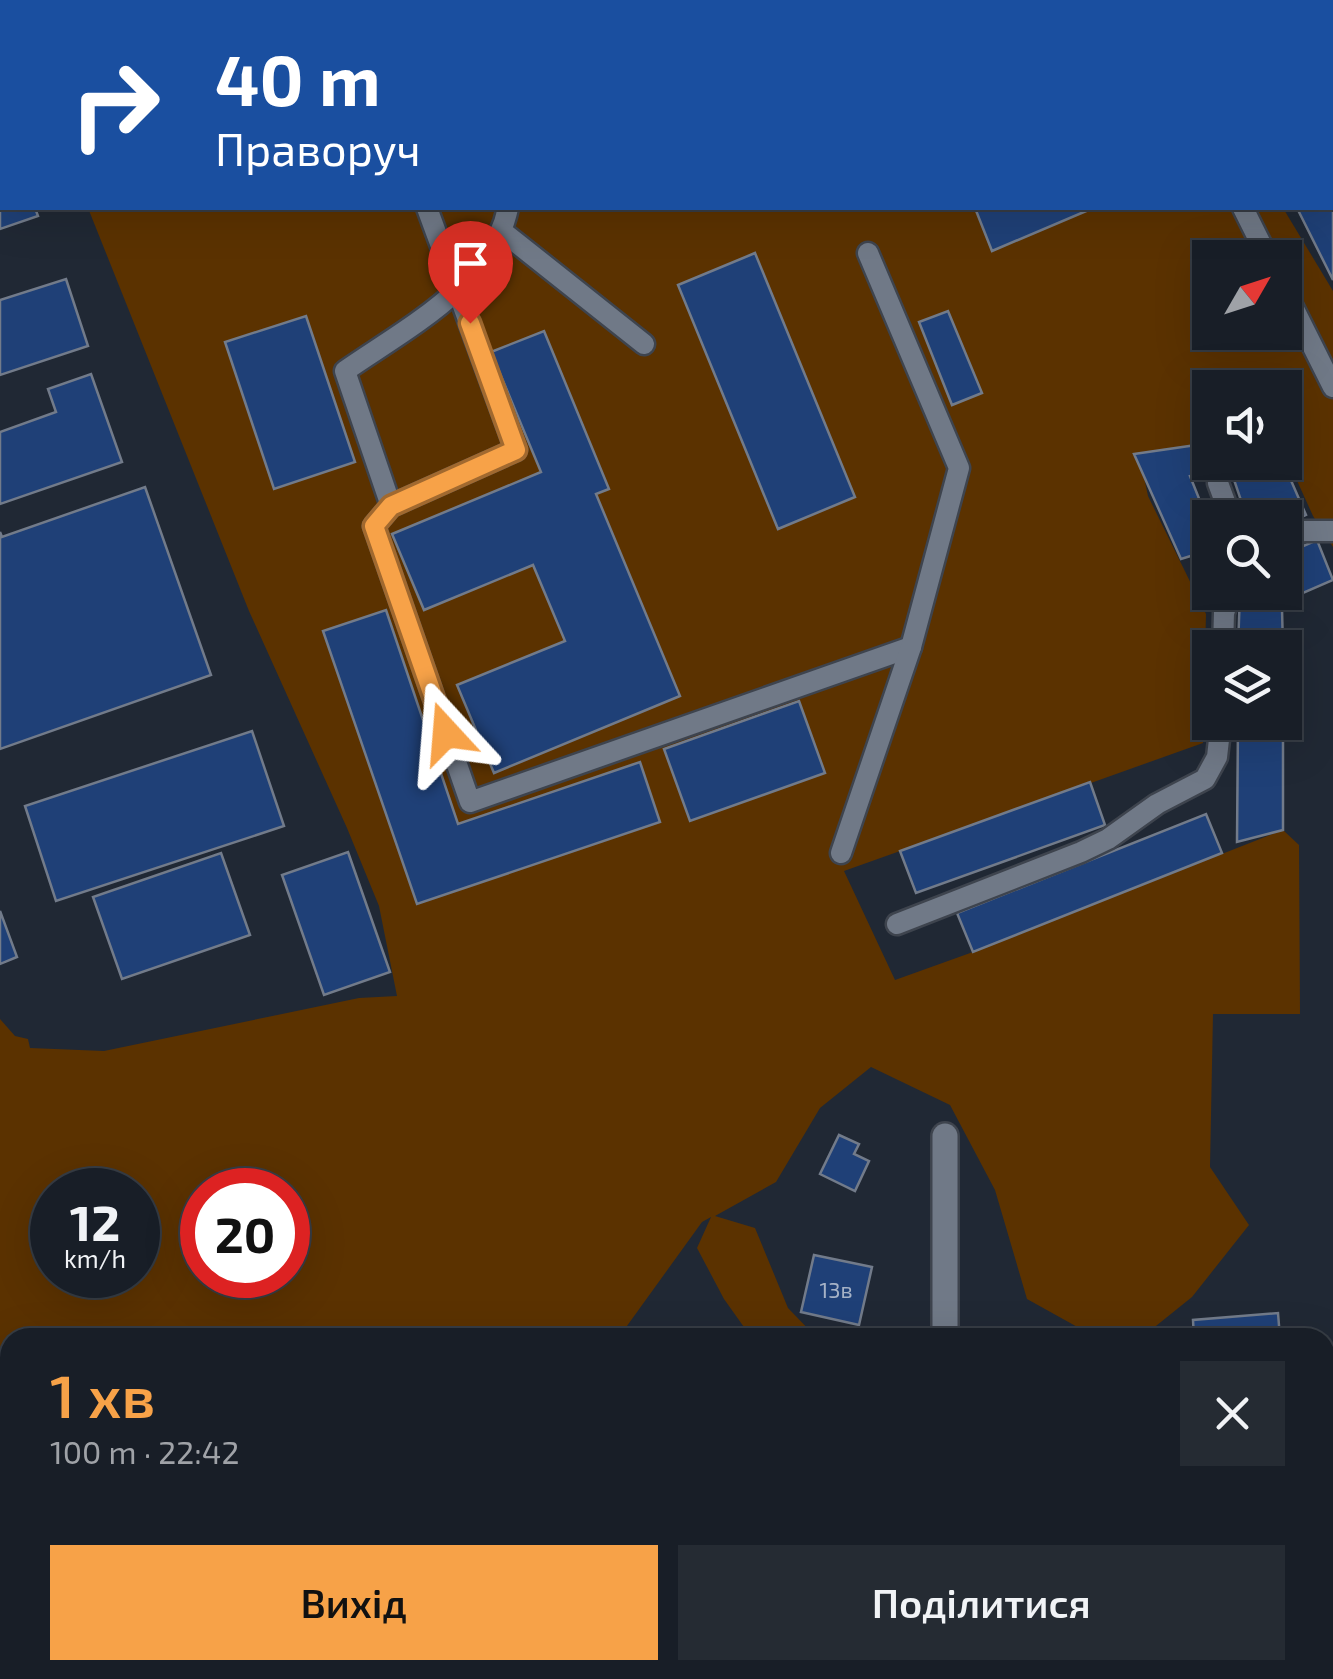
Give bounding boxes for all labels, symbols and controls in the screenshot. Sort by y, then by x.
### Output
text: 40 m [215,36,381,120]
icon: right [50,40,180,170]
text: Праворуч [215,121,421,175]
pin [428,221,513,324]
icon: arrive [443,236,498,291]
north arrow [1192,240,1302,350]
map controls [1192,240,1302,740]
button: sound [1192,370,1302,480]
button: search [1192,500,1302,610]
button: layers [1192,630,1302,740]
position arrow [394,681,498,785]
speed limit sign: 20 [180,1168,310,1298]
text: 12 [70,1191,120,1251]
text: km/h [64,1243,126,1273]
house number: 13в [819,1276,853,1302]
text: 1 хв [50,1358,155,1430]
button: close [1180,1361,1285,1466]
text: 100 m · 22:42 [50,1432,240,1470]
button: Вихід [50,1545,658,1660]
button: Поділитися [678,1545,1285,1660]

